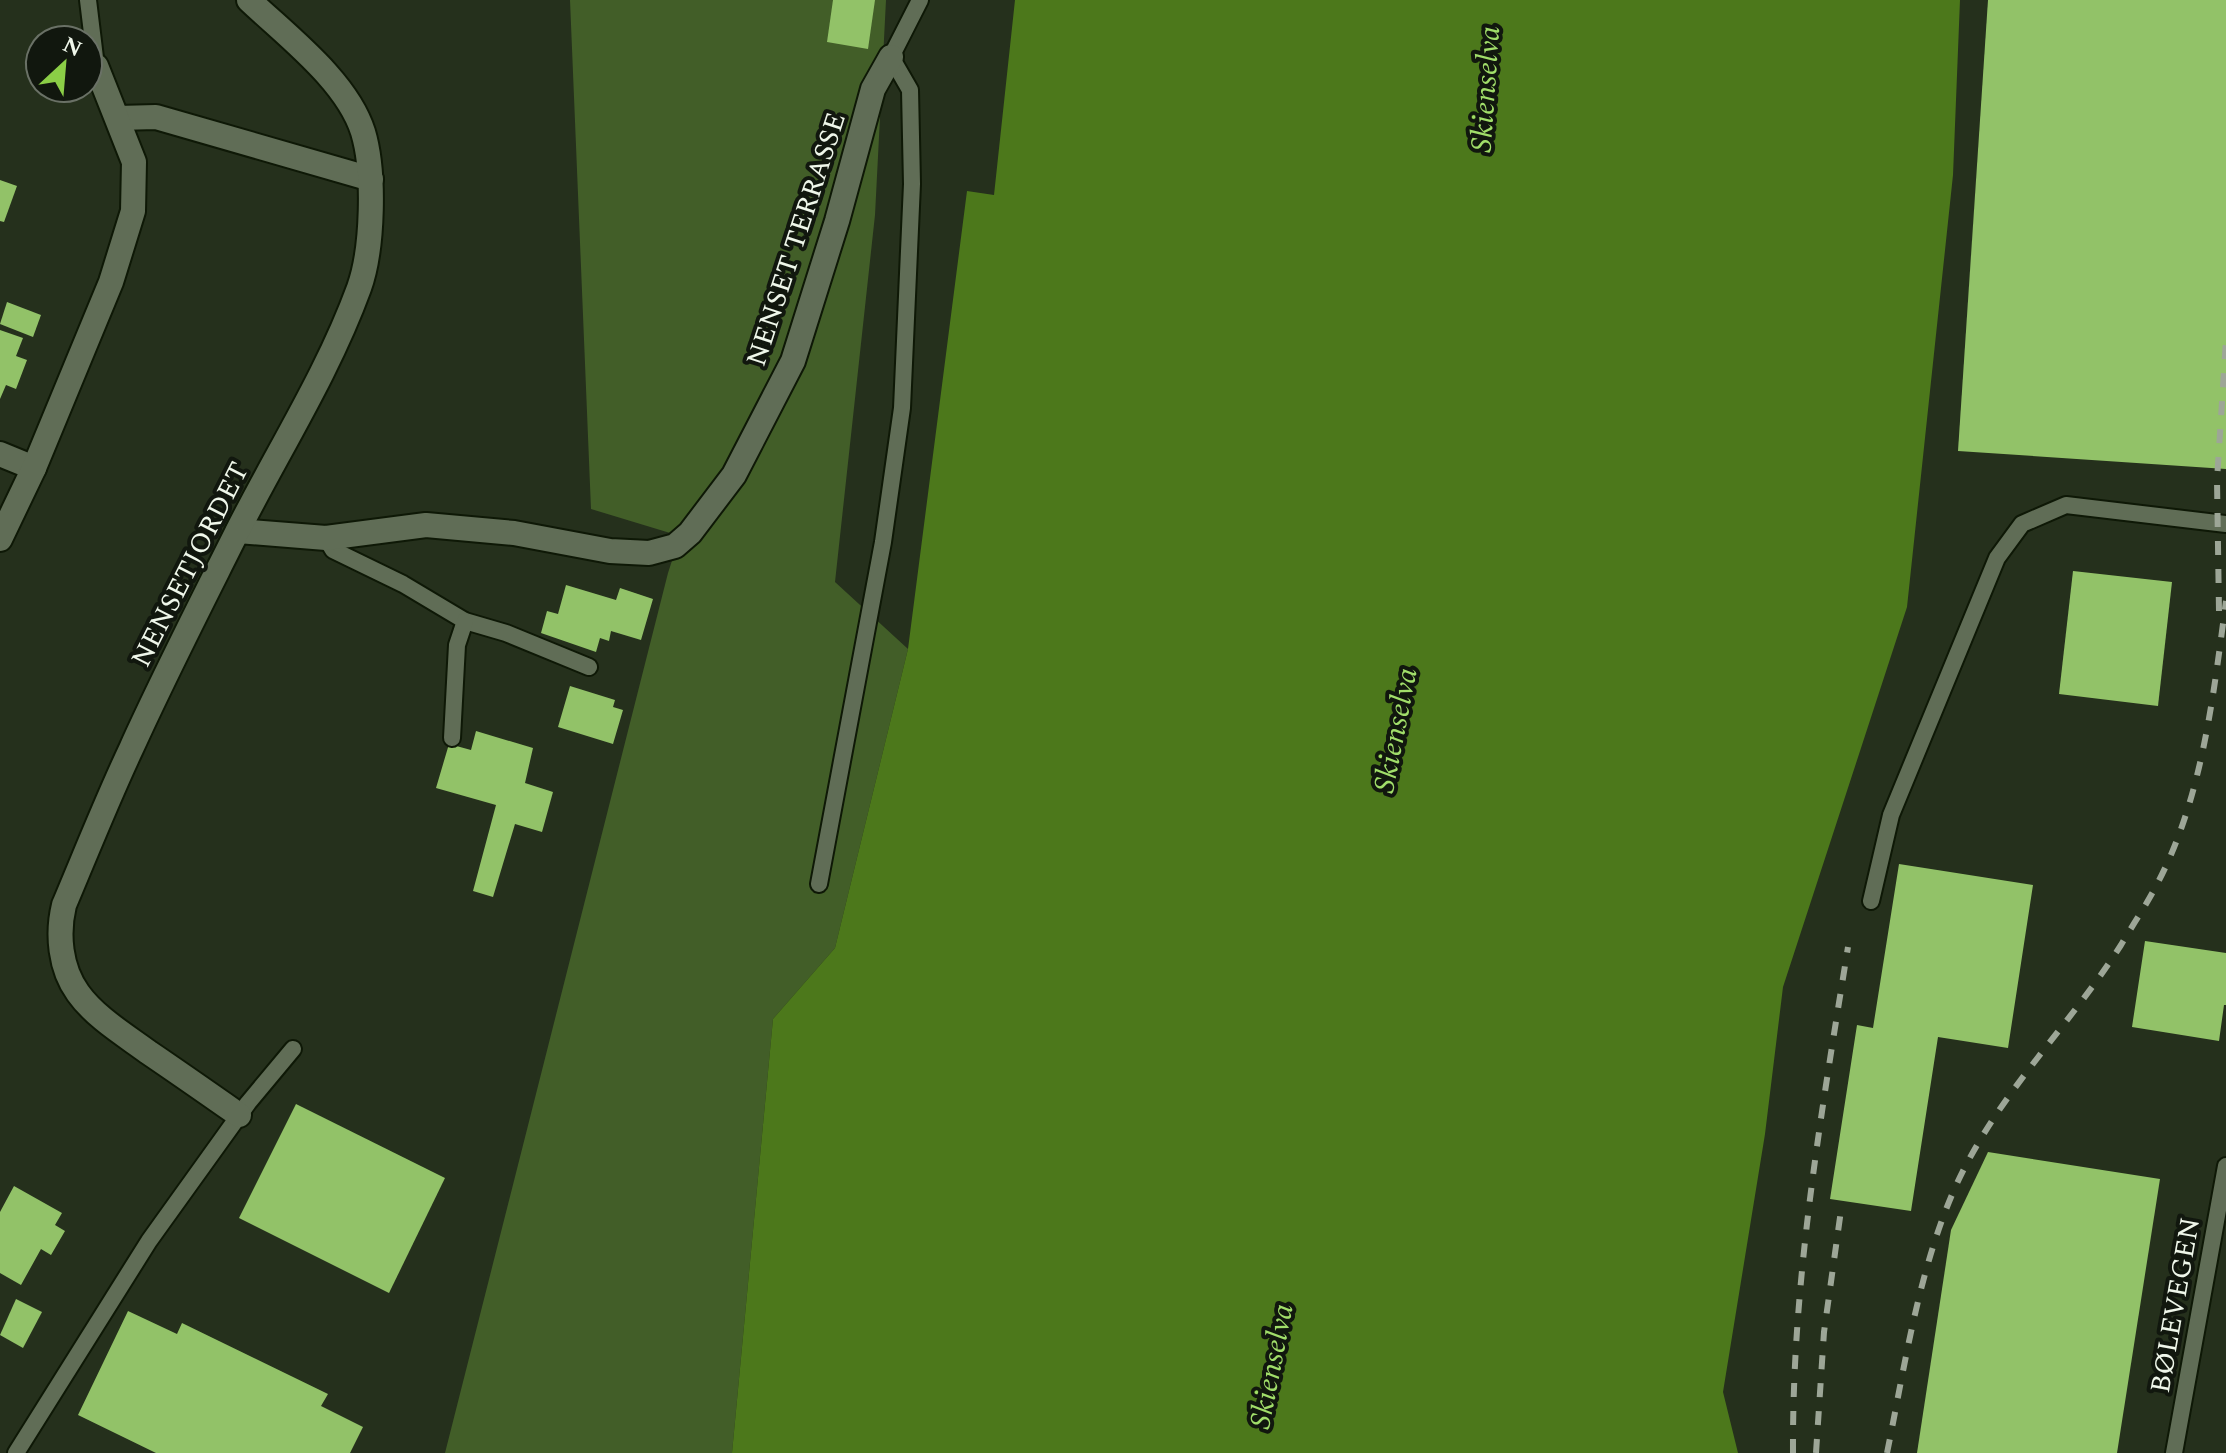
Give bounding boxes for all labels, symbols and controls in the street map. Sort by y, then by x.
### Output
north arrow [24,24,104,104]
water label: Skienselva [1459,24,1513,154]
text: N [57,29,87,66]
street label: NENSET TERRASSE [735,107,858,372]
street label: NENSETJORDET [120,454,261,675]
water label: Skienselva [1361,664,1431,797]
street label: BØLEVEGEN [2139,1214,2212,1396]
water label: Skienselva [1237,1300,1307,1433]

